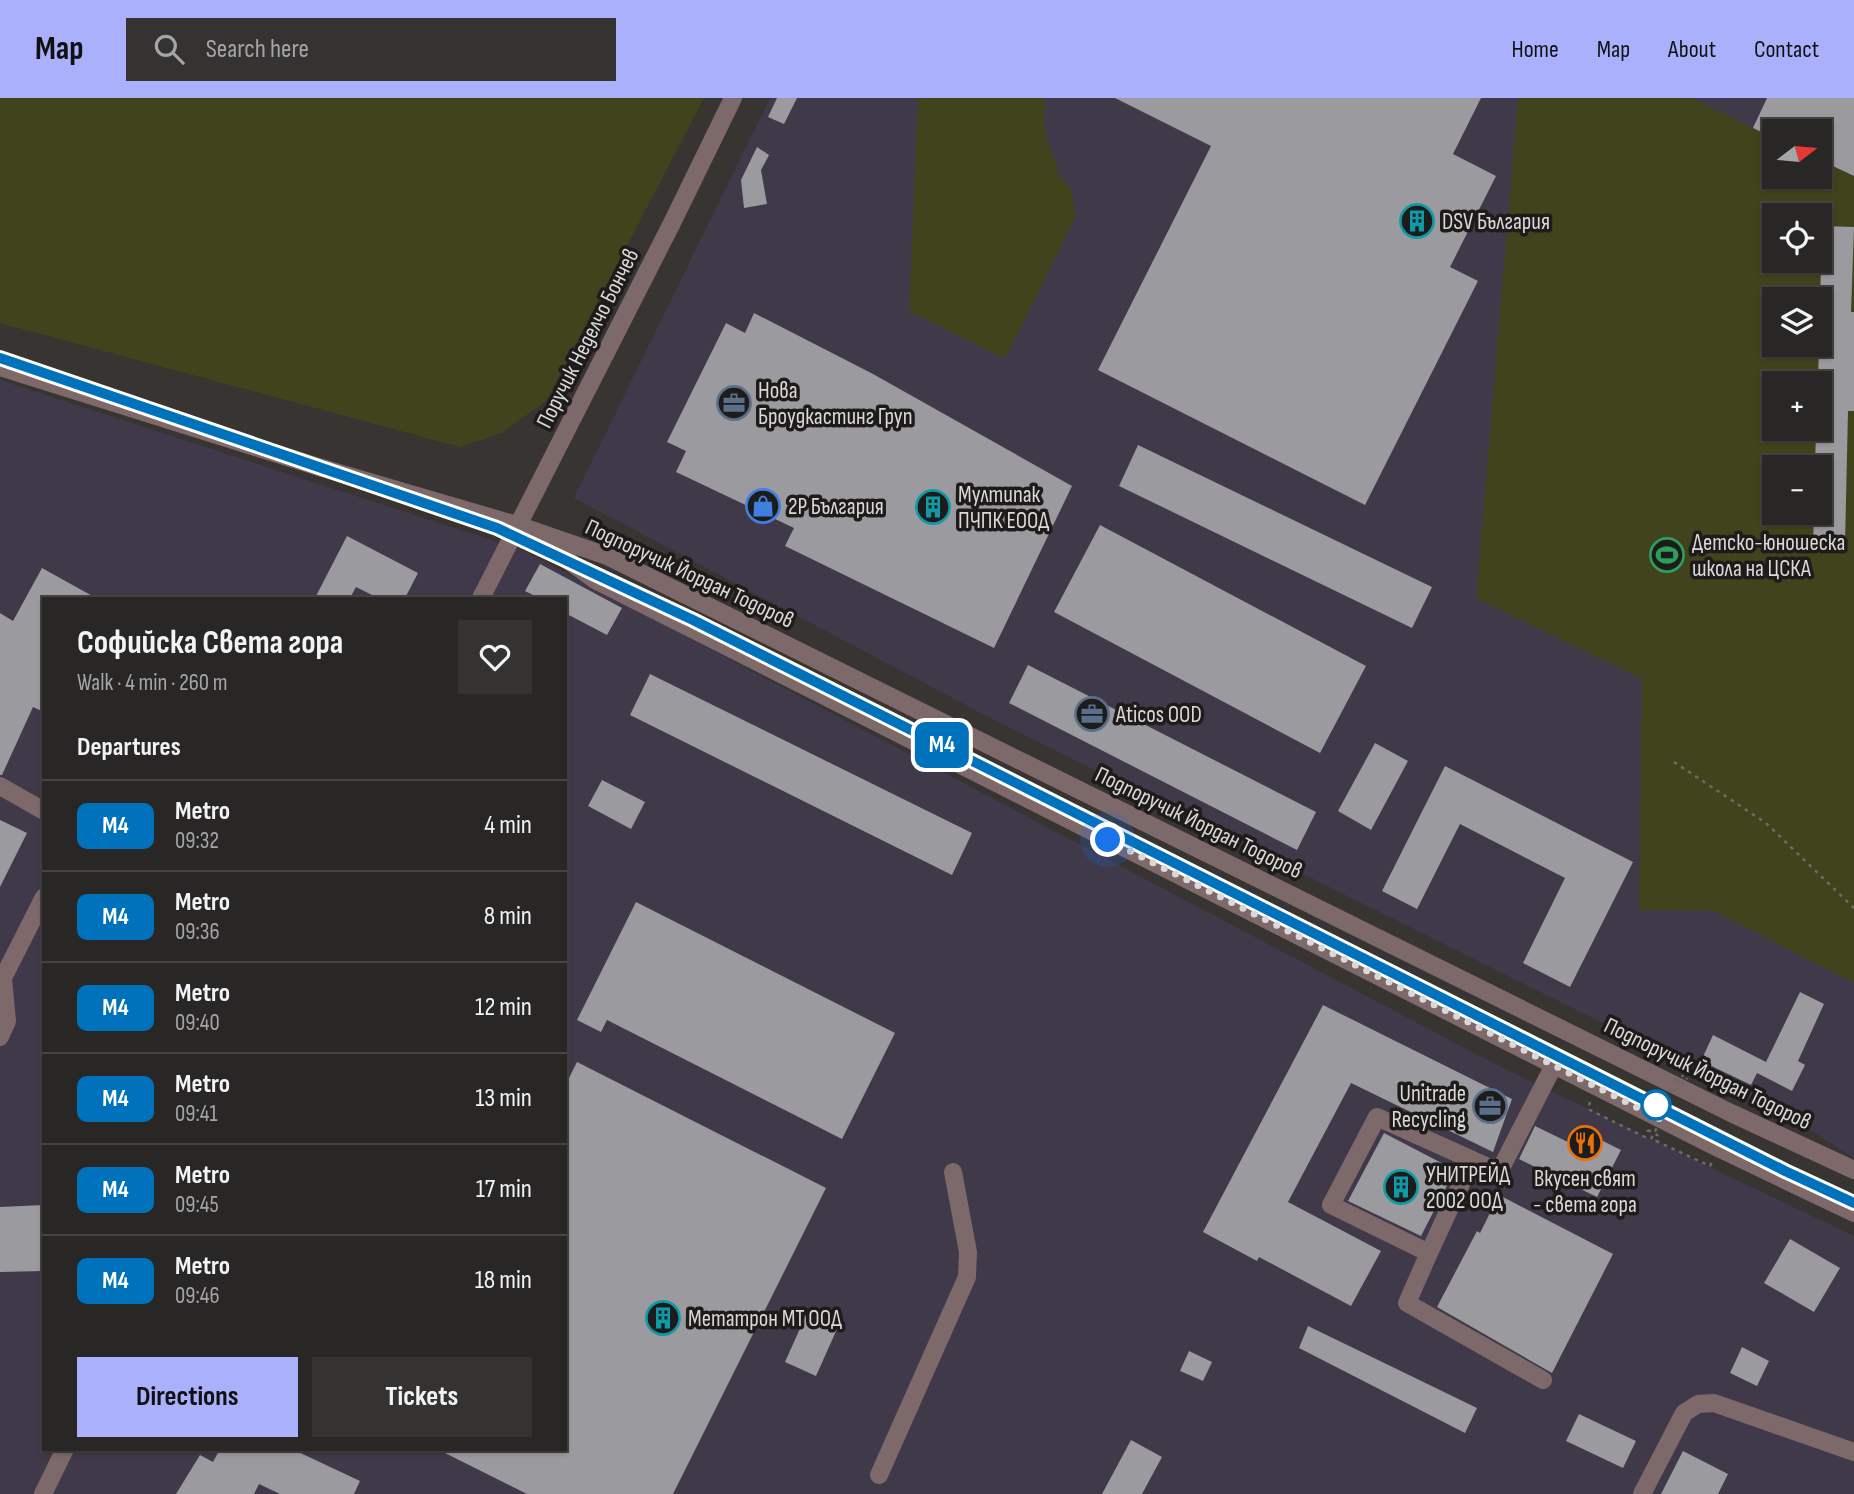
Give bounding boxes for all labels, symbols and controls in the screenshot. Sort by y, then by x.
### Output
search box [126,18,616,81]
text: Map [35,29,84,69]
icon: search [150,30,188,68]
text: Search here [206,34,309,65]
text: Home [1511,35,1559,64]
text: Map [1597,35,1630,64]
text: About [1668,35,1716,64]
text: Contact [1754,35,1819,64]
north arrow [1762,119,1832,189]
map controls [1762,119,1832,525]
building icon: DSV България [1398,202,1436,240]
button: locate [1762,203,1832,273]
place label: DSV България [1442,208,1550,236]
street label: Поручик Неделчо Бончев [530,244,645,433]
button: layers [1762,287,1832,357]
button: + [1762,371,1832,441]
place label: Нова Броудкастинг Груп [758,377,913,431]
office icon: Нова Броудкастинг Груп [715,384,753,422]
button: − [1762,455,1832,525]
place label: Мултипак ПЧПК ЕООД [958,481,1049,535]
shop icon: 2Р България [744,487,782,525]
building icon: Мултипак ПЧПК ЕООД [914,488,952,526]
place label: 2Р България [788,493,884,521]
street label: Подпоручик Йордан Тодоров [581,513,798,635]
place label: Детско-юношеска школа на ЦСКА [1692,529,1845,583]
sports icon: Детско-юношеска школа на ЦСКА [1648,536,1686,574]
button: heart [458,620,532,694]
text: Софийска Света гора [77,623,343,663]
text: Walk · 4 min · 260 m [77,669,227,697]
office icon: Aticos OOD [1073,695,1111,733]
place label: Aticos OOD [1115,701,1202,729]
line badge: M4 [911,722,974,768]
text: M4 [929,730,955,759]
text: Departures [77,732,181,763]
street label: Подпоручик Йордан Тодоров [1090,761,1307,885]
text: Metro [175,796,230,827]
text: 4 min [484,810,532,841]
text: M4 [102,811,129,840]
your location [1090,822,1125,857]
text: 09:32 [175,827,219,855]
text: Metro [175,887,230,918]
text: 8 min [484,901,532,932]
text: M4 [102,902,129,931]
text: 09:36 [175,918,219,946]
text: Metro [175,978,230,1009]
text: 12 min [475,992,532,1023]
text: M4 [102,993,129,1022]
text: 09:40 [175,1009,220,1037]
street label: Подпоручик Йордан Тодоров [1599,1012,1816,1136]
text: Metro [175,1069,230,1100]
place label: Unitrade Recycling [1391,1080,1466,1134]
text: 13 min [475,1083,532,1114]
text: M4 [102,1084,129,1113]
office icon: Unitrade Recycling [1471,1087,1509,1125]
unlabelled marker [1641,1090,1671,1120]
text: 09:41 [175,1100,218,1128]
restaurant icon: Вкусен свят - света гора [1566,1124,1604,1162]
text: Metro [175,1160,230,1191]
place label: УНИТРЕЙД 2002 ООД [1426,1161,1510,1215]
place label: Вкусен свят - света гора [1533,1165,1637,1219]
building icon: УНИТРЕЙД 2002 ООД [1382,1168,1420,1206]
text: 17 min [476,1174,532,1205]
text: M4 [102,1175,129,1204]
text: 09:45 [175,1191,219,1219]
text: Metro [175,1251,230,1282]
text: 18 min [475,1265,532,1296]
text: M4 [102,1266,129,1295]
text: 09:46 [175,1282,219,1310]
building icon: Метатрон МТ ООД [644,1299,682,1337]
place label: Метатрон МТ ООД [688,1305,842,1333]
button: Directions [77,1357,298,1437]
button: Tickets [312,1357,532,1437]

